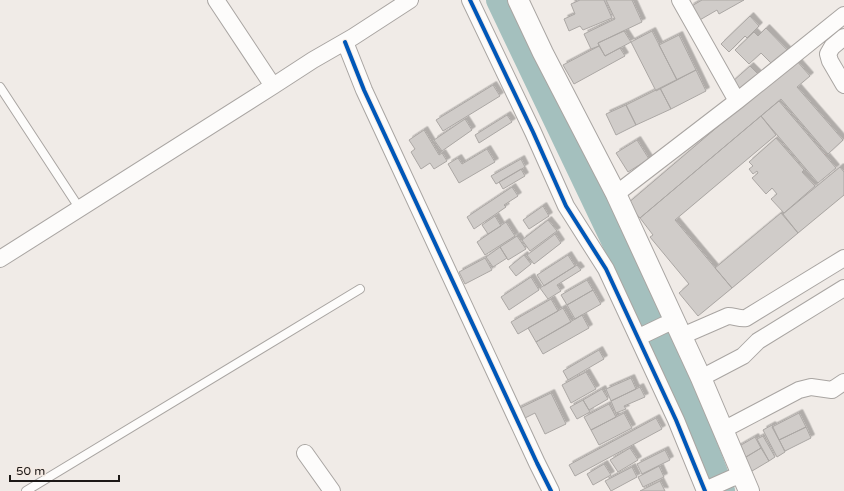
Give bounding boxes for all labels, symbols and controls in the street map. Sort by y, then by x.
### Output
scale bar [10,457,119,483]
text: 50 m [16,464,45,478]

